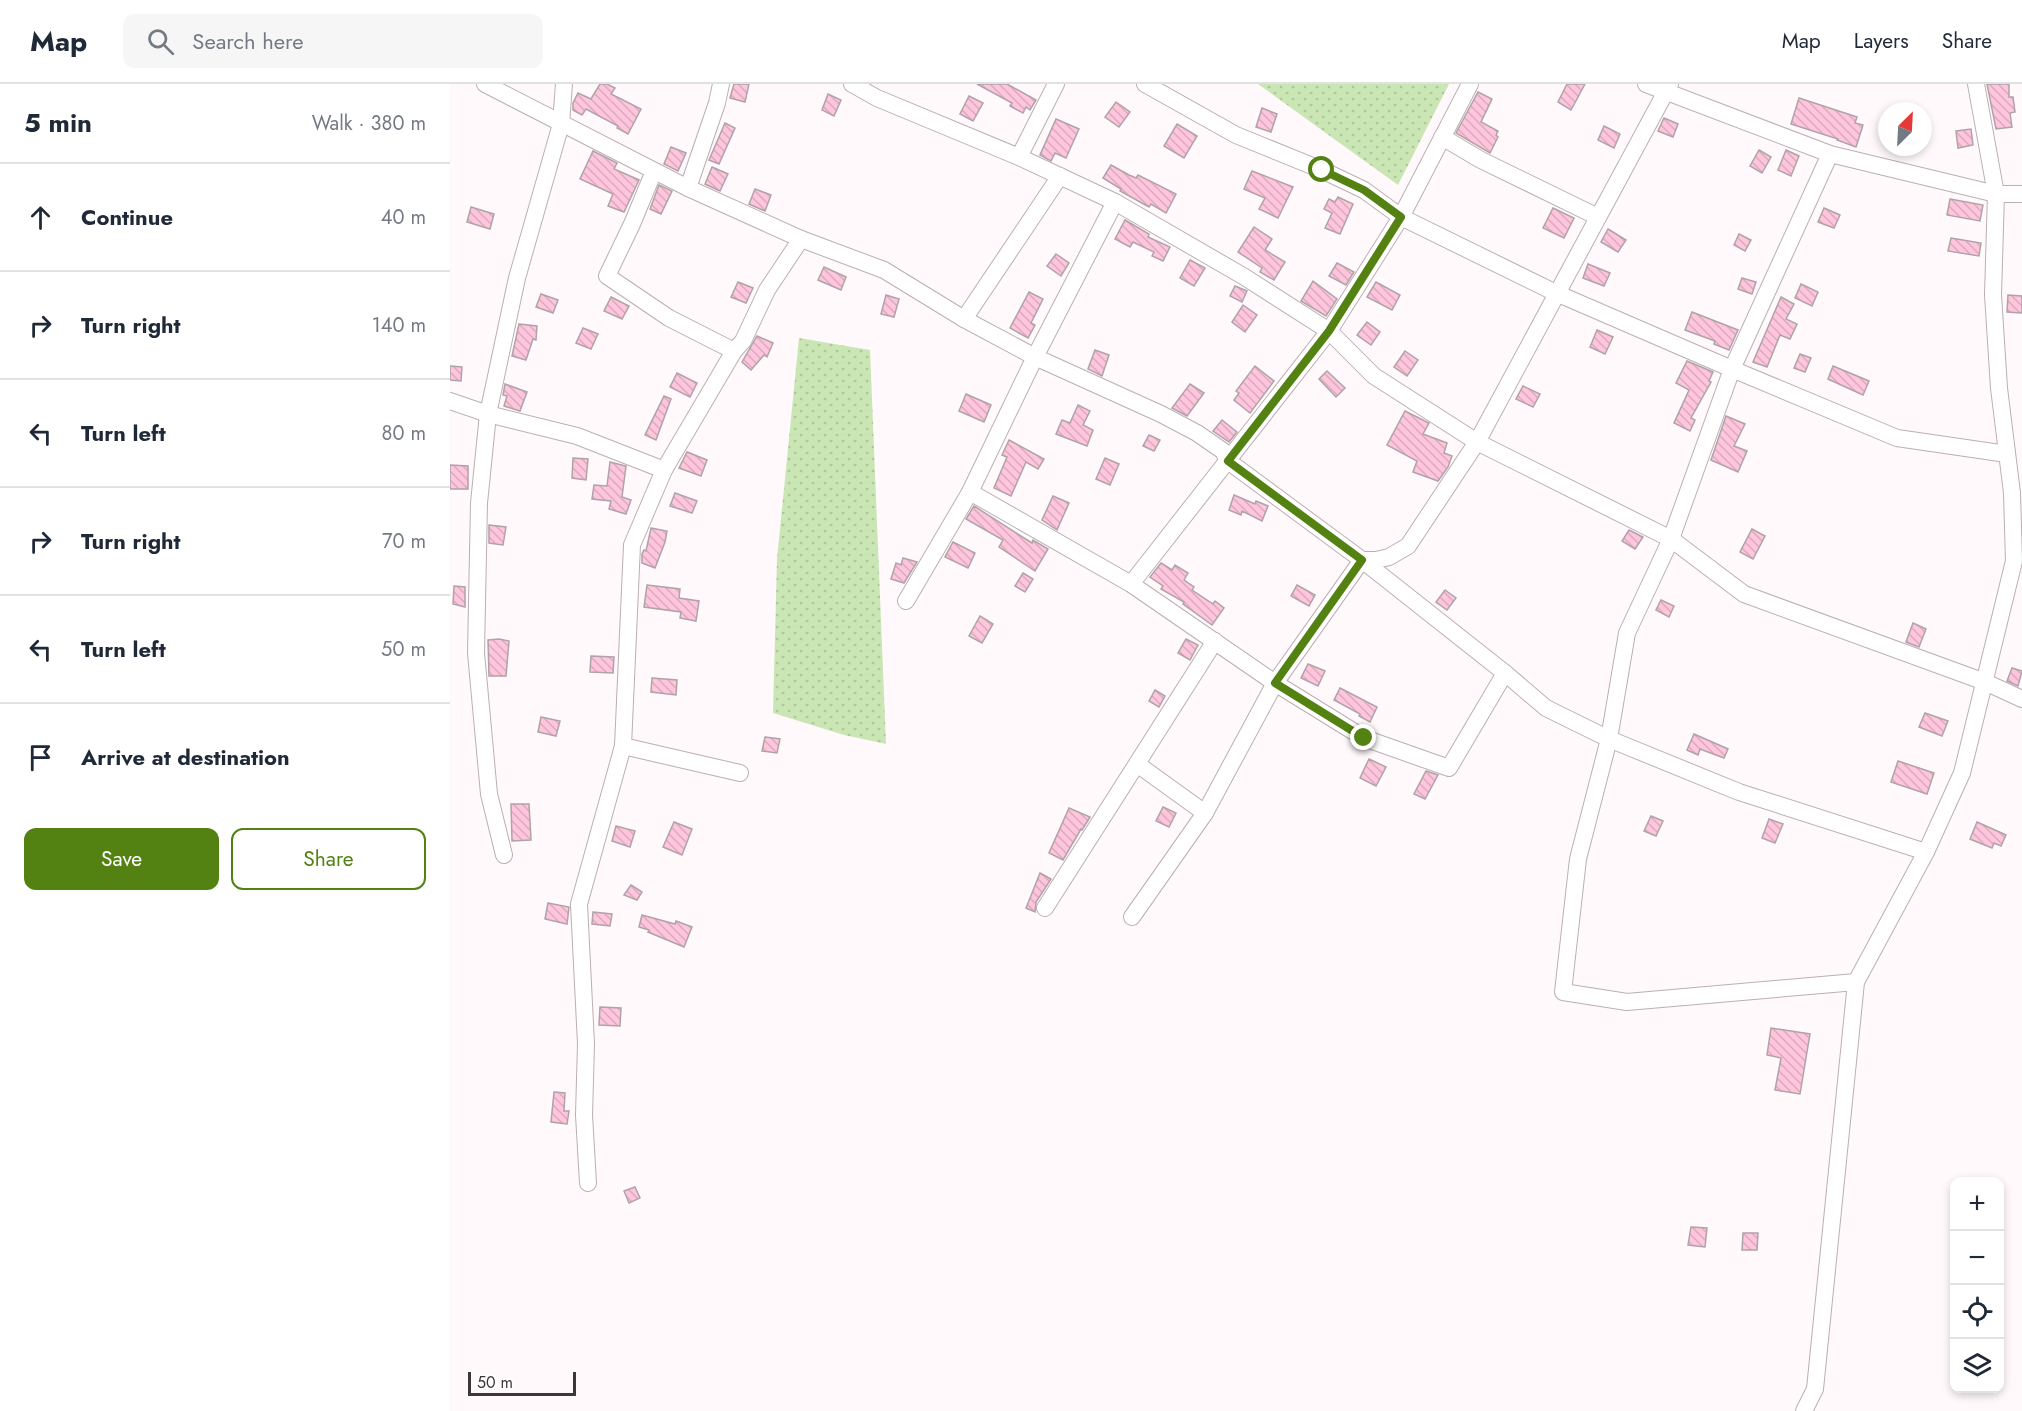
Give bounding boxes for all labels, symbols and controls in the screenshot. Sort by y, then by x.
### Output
search box [123,14,543,68]
text: Map [30,21,87,62]
icon: search [144,25,177,58]
text: Search here [192,25,304,57]
text: Map [1782,26,1821,56]
text: Layers [1854,26,1909,56]
text: Share [1942,26,1992,56]
north arrow [1878,102,1932,156]
text: 5 min [24,104,92,142]
text: Walk · 380 m [312,109,426,138]
route start [1308,156,1334,182]
icon: ahead [24,201,57,234]
text: Continue [81,201,173,233]
text: 40 m [381,203,426,232]
icon: right [24,309,57,342]
text: Turn right [81,309,181,341]
text: 140 m [372,311,426,340]
icon: left [24,417,57,450]
text: Turn left [81,417,166,449]
text: 80 m [381,419,426,448]
icon: right [24,525,57,558]
text: Turn right [81,525,181,557]
text: 70 m [382,527,426,556]
icon: left [24,633,57,666]
text: Turn left [81,633,166,665]
text: 50 m [381,635,426,664]
route end [1350,724,1376,750]
icon: arrive [24,741,57,774]
text: Arrive at destination [81,741,290,773]
button: Save [24,828,219,890]
button: Share [231,828,426,890]
map controls [1950,1177,2004,1393]
button: + [1950,1177,2004,1231]
button: − [1950,1231,2004,1285]
button: locate [1950,1285,2004,1339]
button: layers [1950,1339,2004,1393]
scale bar [468,1369,576,1396]
text: 50 m [477,1371,513,1394]

